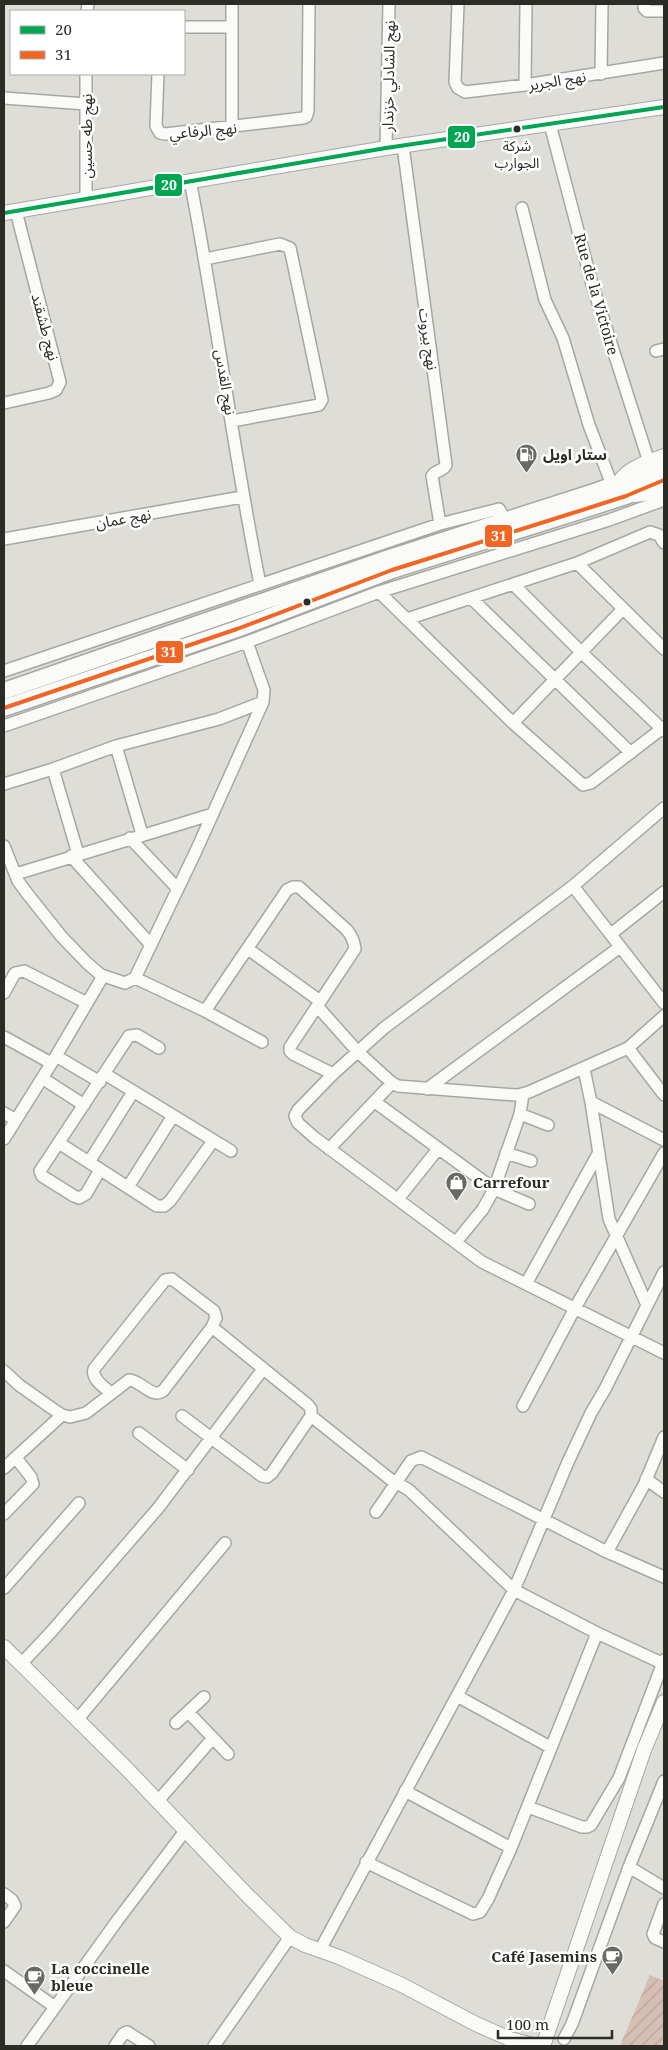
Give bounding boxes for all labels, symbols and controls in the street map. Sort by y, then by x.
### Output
legend [10,10,185,75]
text: 20 [55,19,72,39]
street label: نهج الشادلي خزندار [377,20,402,133]
text: 31 [55,44,72,64]
street label: نهج الجرير [526,66,588,98]
street label: نهج طه حسين [76,94,99,178]
street label: نهج الرفاعي [168,117,238,146]
marker: شركة الجوارب [512,124,522,134]
line badge: 20 [447,125,476,149]
text: 20 [454,127,470,146]
place label: شركة الجوارب [495,136,539,172]
line badge: 20 [154,173,183,197]
text: 20 [161,175,177,194]
street label: Rue de la Victoire [570,231,624,357]
street label: نهج طشقند [25,291,65,364]
street label: نهج بيروت [412,307,443,372]
street label: نهج القدس [208,348,241,417]
fuel station icon: ستار اويل [515,442,539,473]
place label: ستار اويل [543,444,607,464]
street label: نهج عمان [94,503,153,536]
line badge: 31 [484,524,513,548]
text: 31 [491,526,507,545]
unlabelled marker [302,597,312,607]
line badge: 31 [155,640,184,664]
text: 31 [161,642,177,661]
shop icon: Carrefour [445,1170,469,1201]
place label: Carrefour [473,1172,550,1192]
cafe icon: Café Jasemins [601,1944,625,1975]
place label: Café Jasemins [491,1946,597,1966]
place label: La coccinelle bleue [51,1958,150,1995]
cafe icon: La coccinelle bleue [23,1965,47,1996]
scale bar [498,2008,612,2040]
text: 100 m [506,2014,549,2034]

